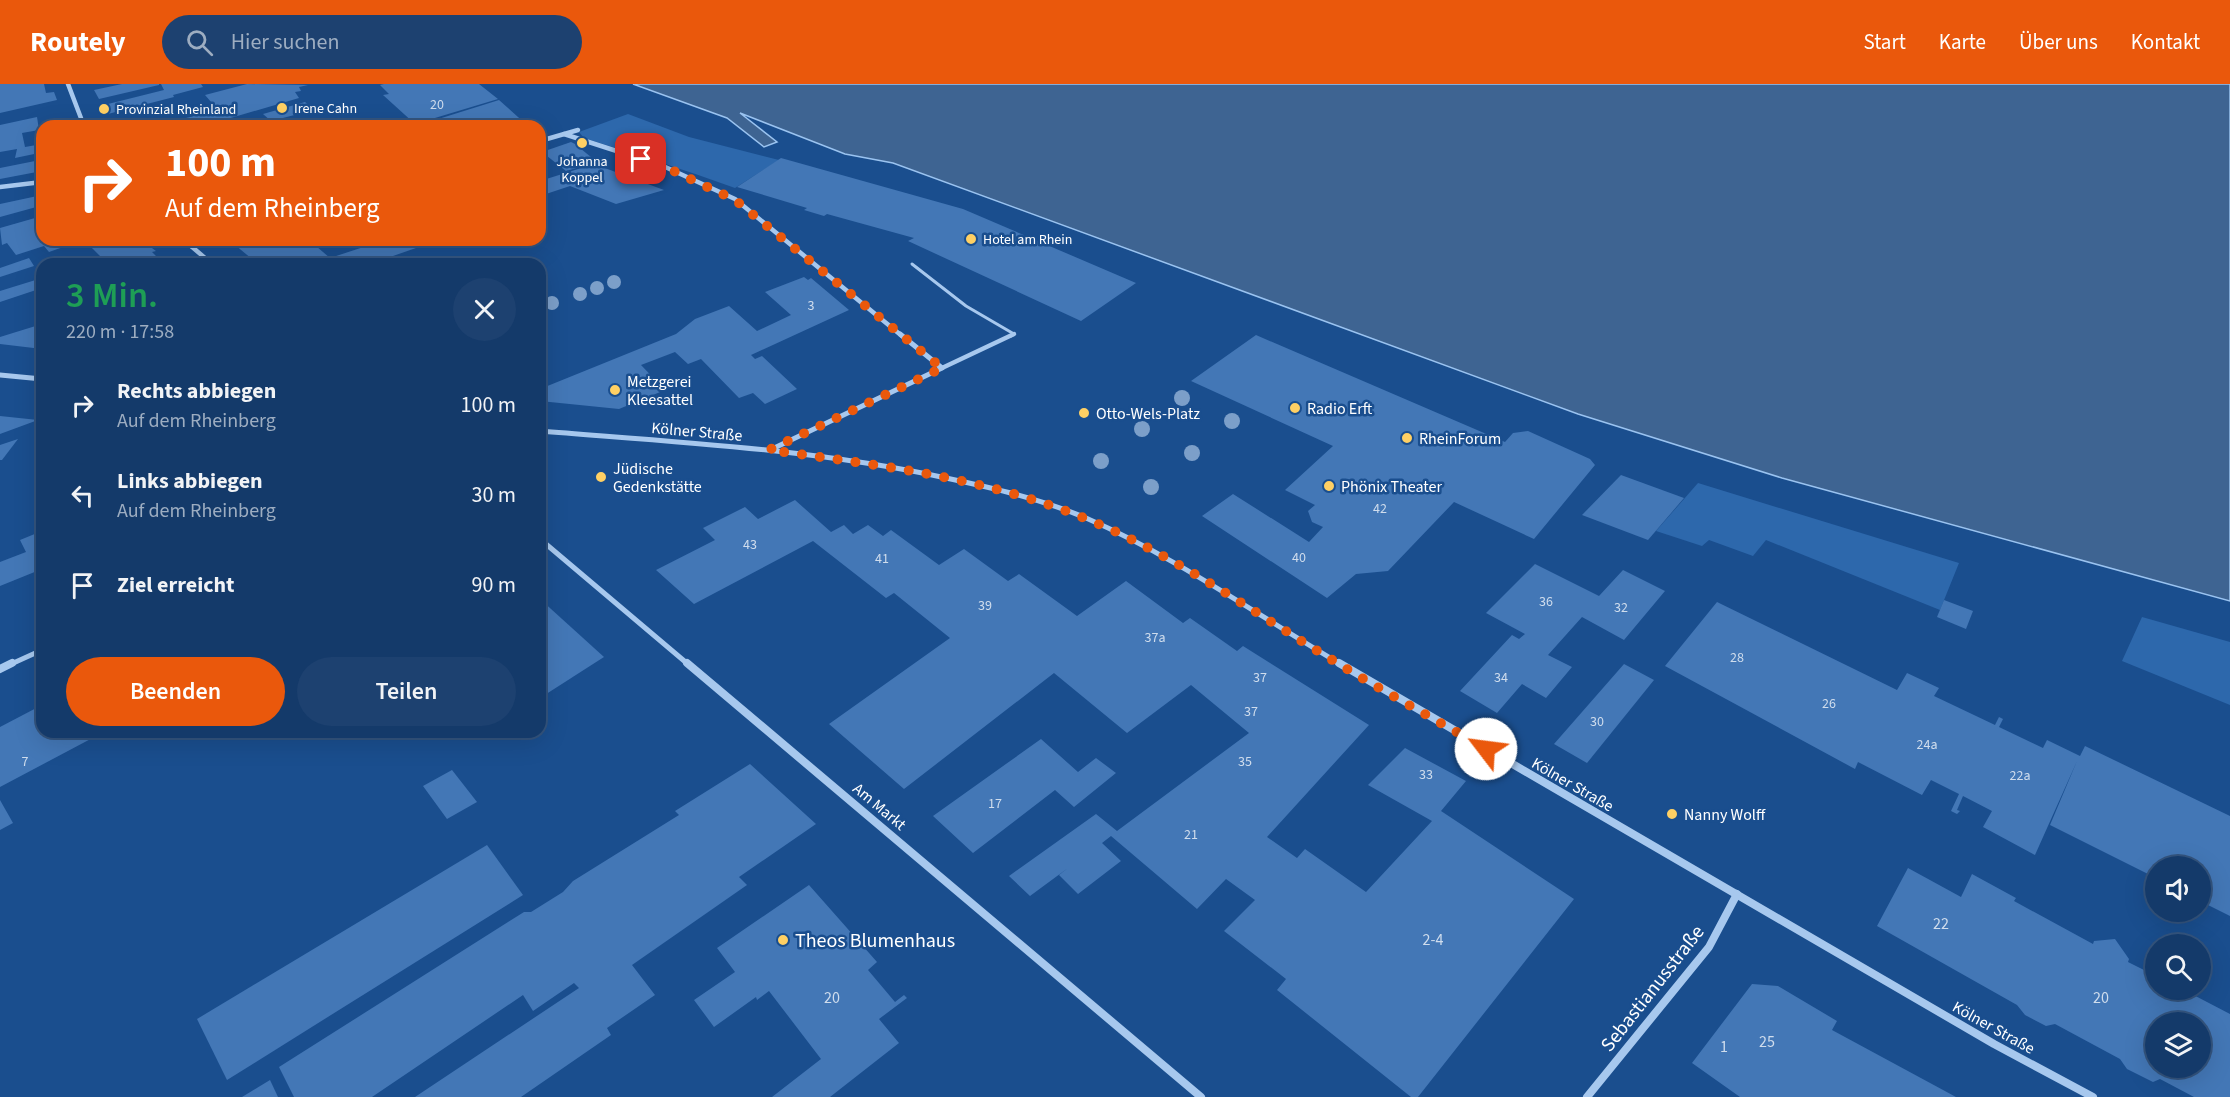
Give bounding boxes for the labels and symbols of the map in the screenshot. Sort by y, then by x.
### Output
house number: 20 [430,95,444,115]
place label: Irene Cahn [294,99,357,119]
place label: Provinzial Rheinland [116,100,236,120]
marker: Irene Cahn [275,101,289,115]
marker: Provinzial Rheinland [97,102,111,116]
pin [615,133,666,184]
marker: Johanna Koppel [575,136,589,150]
place label: Johanna Koppel [556,152,608,188]
place label: Hotel am Rhein [983,230,1072,250]
marker: Hotel am Rhein [964,232,978,246]
house number: 3 [808,296,815,316]
place label: Metzgerei Kleesattel [627,371,693,411]
marker: Metzgerei Kleesattel [608,383,622,397]
place label: Radio Erft [1307,398,1373,420]
marker: Radio Erft [1288,401,1302,415]
place label: Otto-Wels-Platz [1096,403,1200,425]
marker: Otto-Wels-Platz [1077,406,1091,420]
street label: Kölner Straße [650,417,743,447]
place label: RheinForum [1419,428,1501,450]
marker: RheinForum [1400,431,1414,445]
place label: Jüdische Gedenkstätte [613,458,702,498]
marker: Jüdische Gedenkstätte [594,470,608,484]
place label: Phönix Theater [1341,476,1442,498]
marker: Phönix Theater [1322,479,1336,493]
house number: 42 [1373,499,1387,519]
house number: 43 [743,535,757,555]
house number: 40 [1292,548,1306,568]
house number: 41 [875,549,889,569]
house number: 36 [1539,592,1553,612]
house number: 39 [978,596,992,616]
house number: 32 [1614,598,1628,618]
house number: 37a [1145,628,1165,648]
house number: 28 [1730,648,1744,668]
house number: 37 [1253,668,1267,688]
house number: 34 [1494,668,1508,688]
house number: 26 [1822,694,1836,714]
house number: 37 [1244,702,1258,722]
house number: 30 [1590,712,1604,732]
position arrow [1454,717,1518,781]
house number: 24a [1917,735,1937,755]
house number: 7 [22,752,29,772]
house number: 35 [1238,752,1252,772]
street label: Kölner Straße [1527,753,1618,817]
house number: 33 [1419,765,1433,785]
house number: 22a [2010,766,2030,786]
street label: Am Markt [848,778,911,836]
house number: 17 [988,794,1002,814]
place label: Nanny Wolff [1684,804,1766,826]
marker: Nanny Wolff [1665,807,1679,821]
house number: 21 [1184,825,1198,845]
house number: 22 [1933,913,1949,935]
street label: Sebastianusstraße [1594,919,1711,1058]
place label: Theos Blumenhaus [795,927,955,955]
house number: 2-4 [1423,929,1443,951]
marker: Theos Blumenhaus [776,933,790,947]
house number: 20 [824,987,840,1009]
house number: 20 [2093,987,2109,1009]
street label: Kölner Straße [1948,996,2039,1060]
house number: 25 [1759,1031,1775,1053]
house number: 1 [1720,1036,1728,1058]

